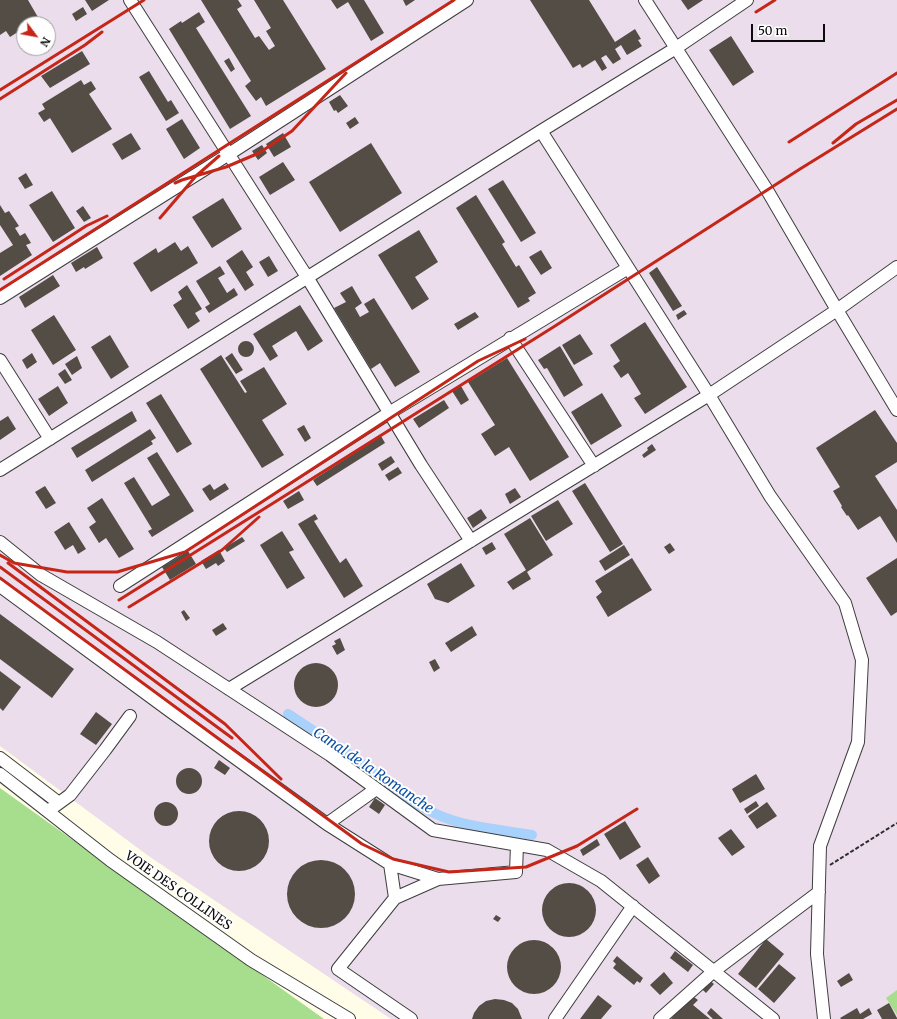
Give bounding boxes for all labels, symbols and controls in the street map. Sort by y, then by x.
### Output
north arrow [16,16,56,56]
scale bar [753,16,827,42]
text: 50 m [758,23,787,38]
text: N [37,34,54,49]
water label: Canal de la Romanche [310,724,436,818]
street label: VOIE DES COLLINES [122,848,234,934]

